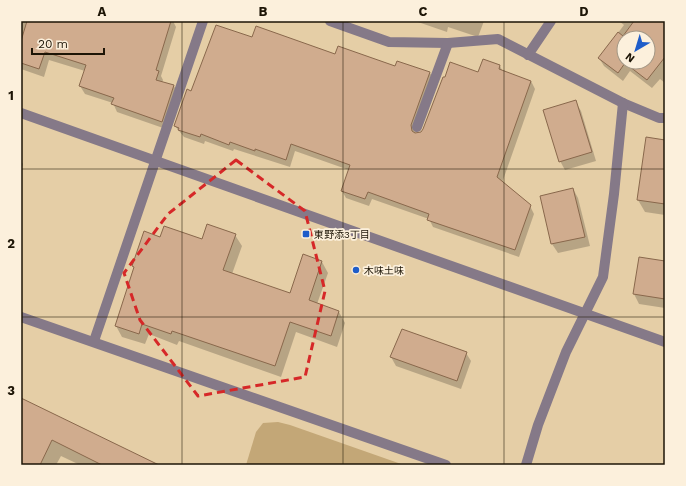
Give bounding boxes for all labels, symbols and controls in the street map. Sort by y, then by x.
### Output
text: A [98,4,107,19]
text: B [259,4,268,19]
text: C [419,4,428,19]
text: D [579,4,589,19]
scale bar [32,30,104,56]
north arrow [616,30,656,70]
text: 20 m [38,37,68,51]
text: N [623,50,637,65]
text: 1 [8,88,14,103]
marker: 東野添3丁目 [301,229,311,239]
place label: 東野添3丁目 [314,229,370,240]
text: 2 [7,236,15,251]
marker: 木味土味 [351,265,361,275]
place label: 木味土味 [364,265,404,276]
text: 3 [7,383,15,398]

